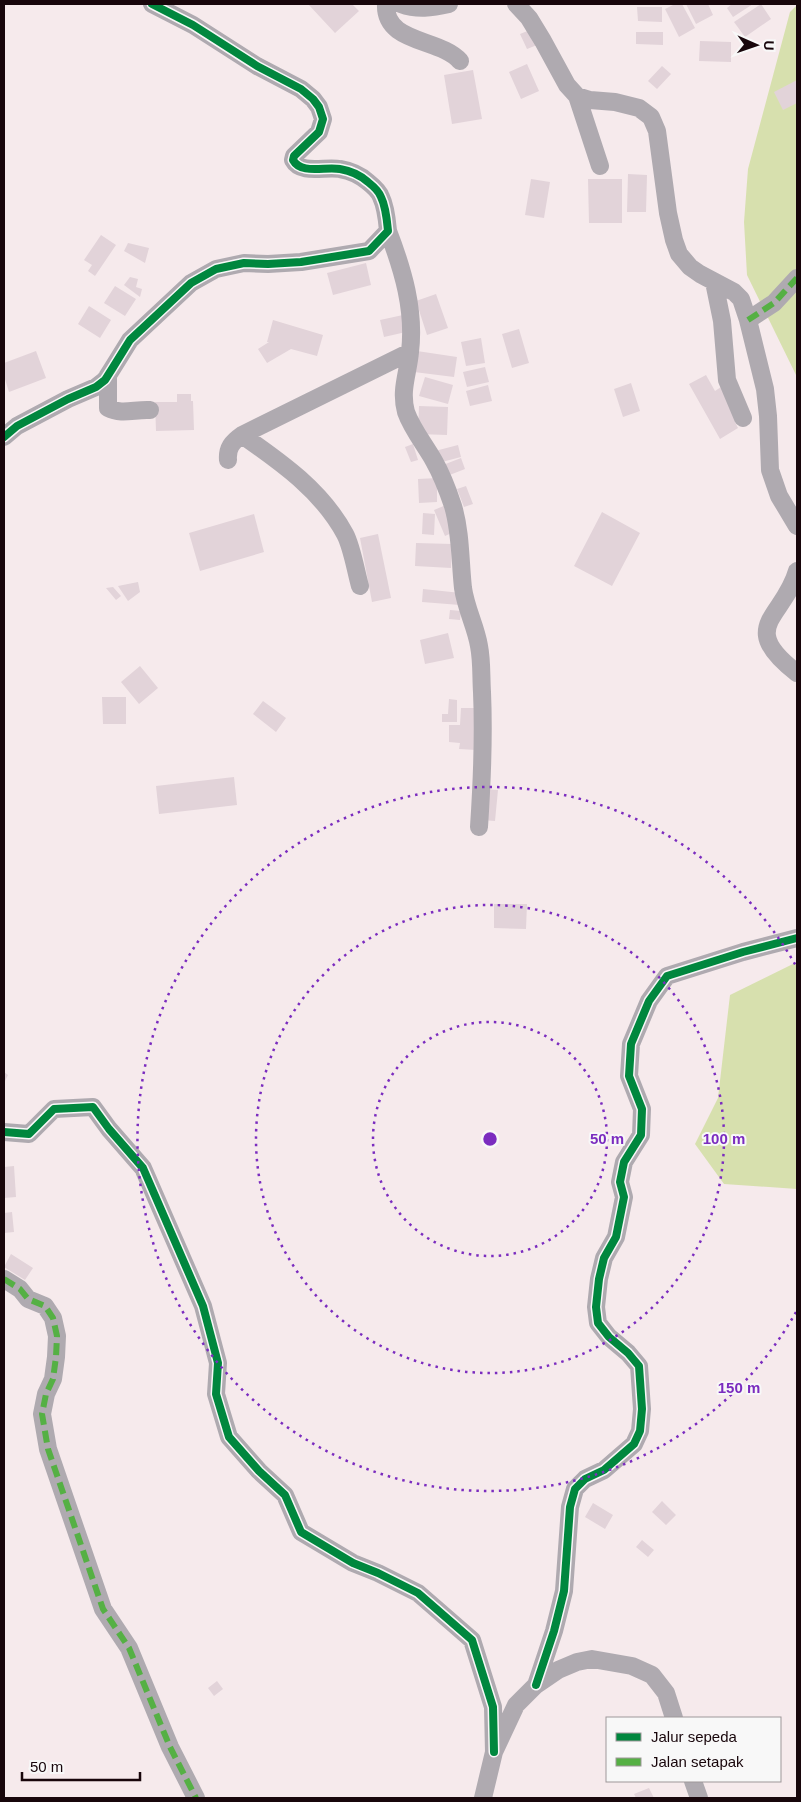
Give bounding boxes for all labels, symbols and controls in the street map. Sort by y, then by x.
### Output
north arrow [731,20,781,70]
text: U [761,40,777,51]
centre of rings [481,1130,499,1148]
text: 50 m [590,1130,624,1147]
text: 100 m [703,1130,745,1147]
text: 150 m [718,1379,760,1396]
legend [606,1717,781,1782]
text: Jalur sepeda [651,1728,738,1745]
scale bar [22,1750,140,1782]
text: Jalan setapak [651,1753,744,1770]
text: 50 m [30,1758,63,1775]

